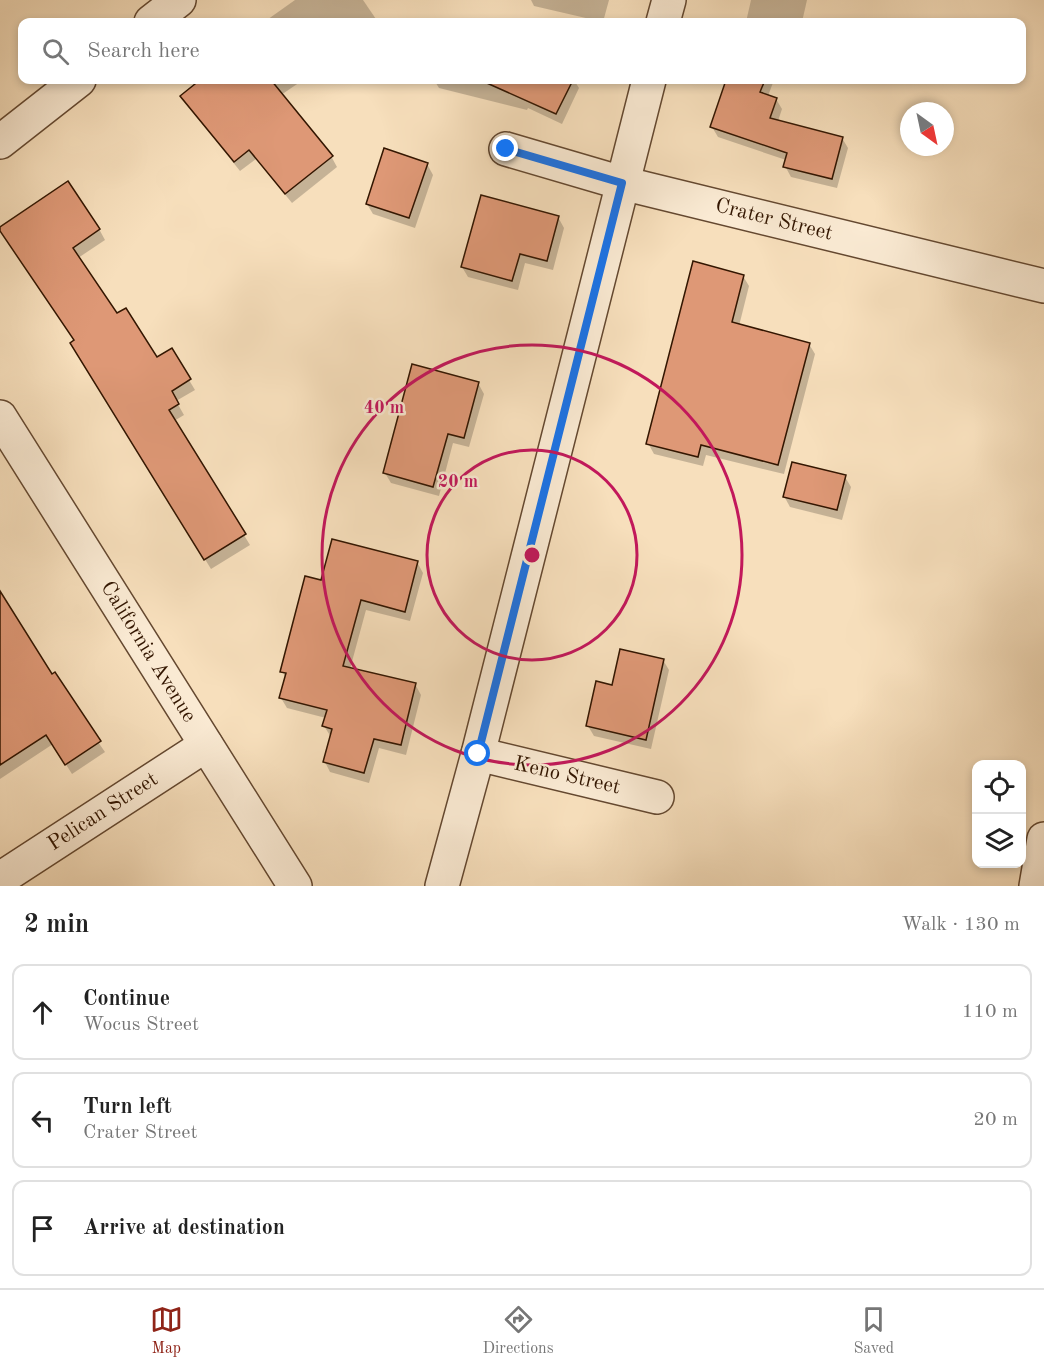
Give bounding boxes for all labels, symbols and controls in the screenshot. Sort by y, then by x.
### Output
search box [18,18,1026,84]
icon: search [39,35,72,68]
text: Search here [87,40,200,62]
north arrow [900,102,954,156]
route end [492,135,518,161]
street label: Crater Street [713,195,835,245]
text: 40 m [364,399,404,417]
text: 20 m [438,473,478,491]
centre of rings [522,545,542,565]
street label: California Avenue [96,578,200,726]
route start [464,740,490,766]
street label: Keno Street [512,754,622,798]
map controls [972,760,1026,868]
button: locate [972,760,1026,814]
street label: Pelican Street [44,769,162,855]
button: layers [972,814,1026,868]
text: 2 min [24,912,89,938]
text: Walk · 130 m [901,915,1020,935]
text: Continue [83,988,170,1010]
icon: ahead [26,996,59,1029]
text: 110 m [962,1002,1018,1022]
text: Wocus Street [83,1015,199,1035]
text: Turn left [83,1096,172,1118]
icon: left [26,1104,59,1137]
text: 20 m [973,1110,1018,1130]
text: Crater Street [83,1123,197,1143]
icon: arrive [26,1212,59,1245]
text: Arrive at destination [83,1217,285,1239]
tab: Map [150,1303,183,1359]
tab: Directions [483,1303,554,1359]
tab: Saved [853,1303,894,1359]

